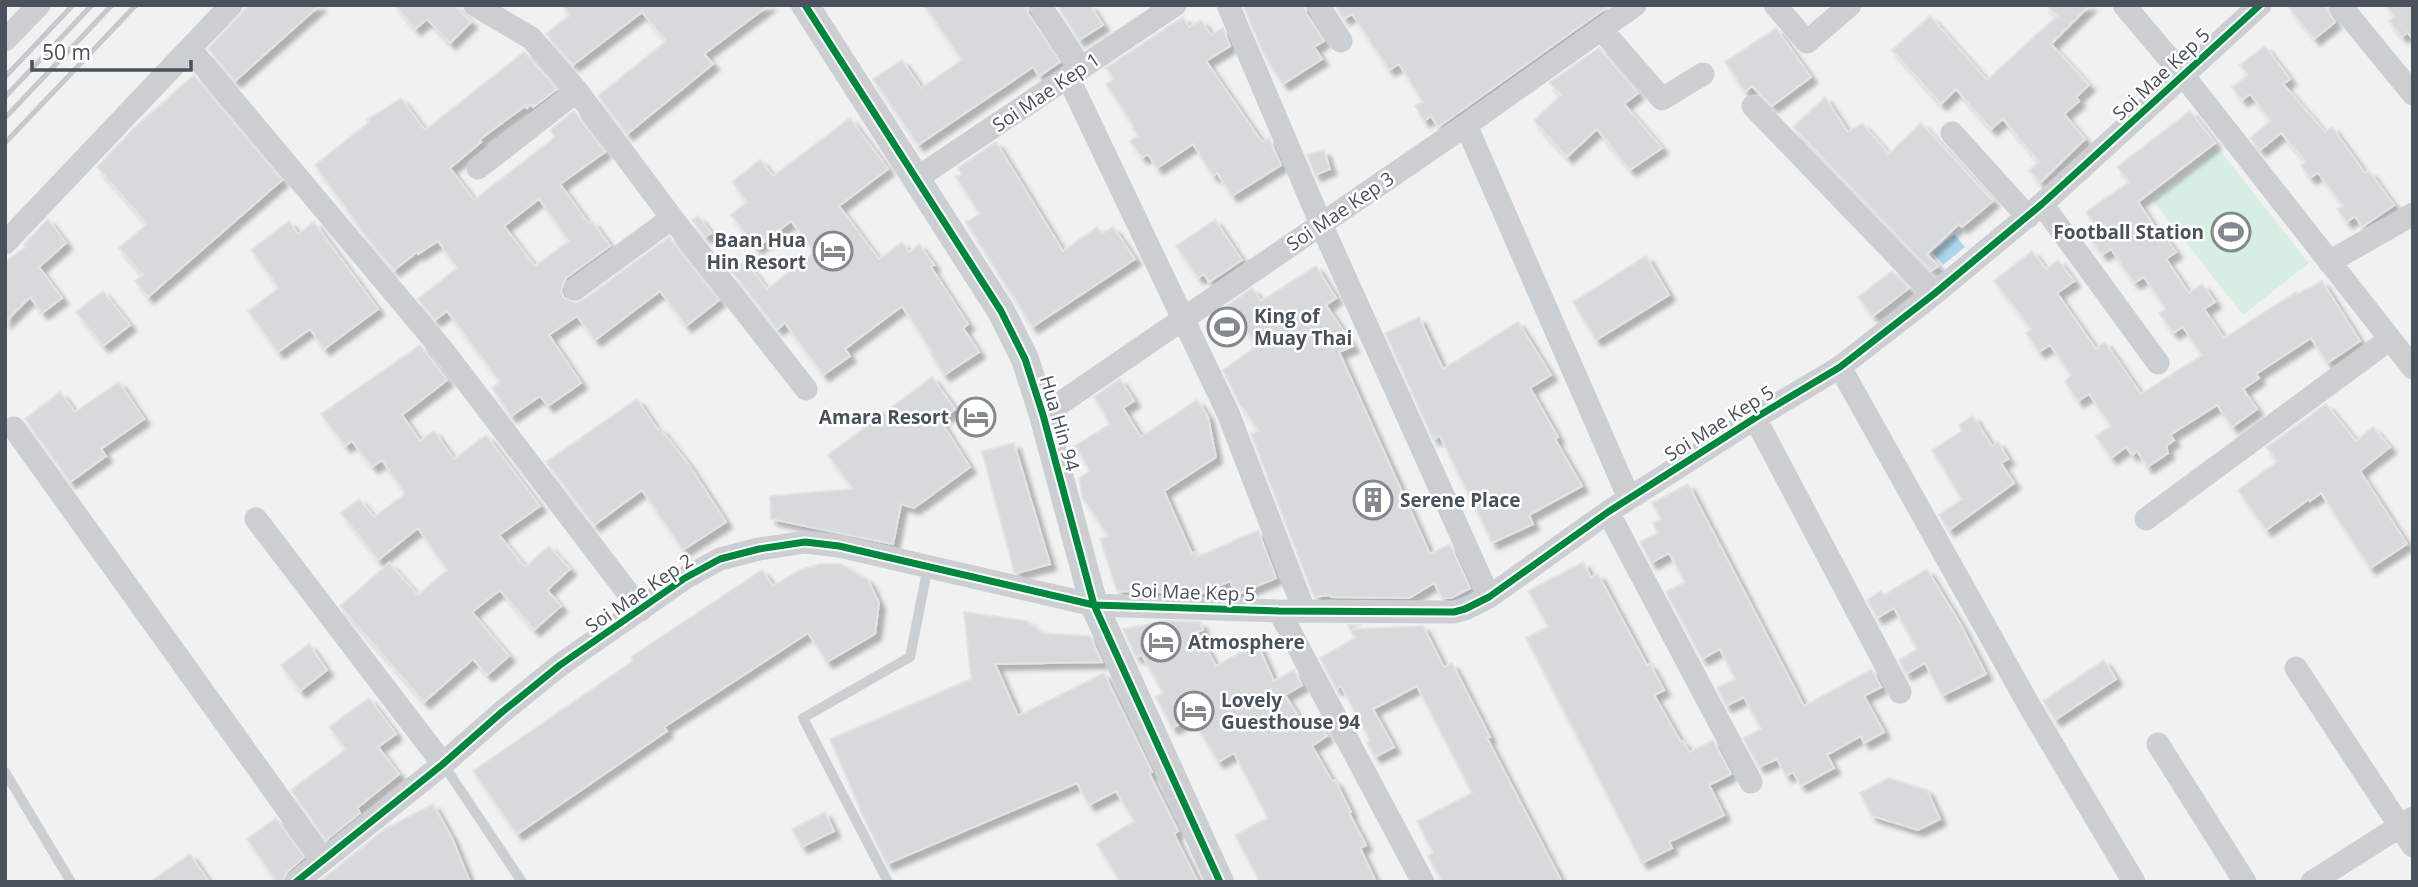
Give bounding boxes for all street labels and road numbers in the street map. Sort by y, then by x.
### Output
street label: Soi Mae Kep 5 [2107,22,2215,126]
street label: Soi Mae Kep 1 [987,46,1105,138]
street label: Soi Mae Kep 3 [1281,165,1399,257]
street label: Hua Hin 94 [1034,372,1086,474]
street label: Soi Mae Kep 5 [1659,379,1779,467]
street label: Soi Mae Kep 2 [580,547,698,639]
street label: Soi Mae Kep 5 [1130,577,1256,607]

